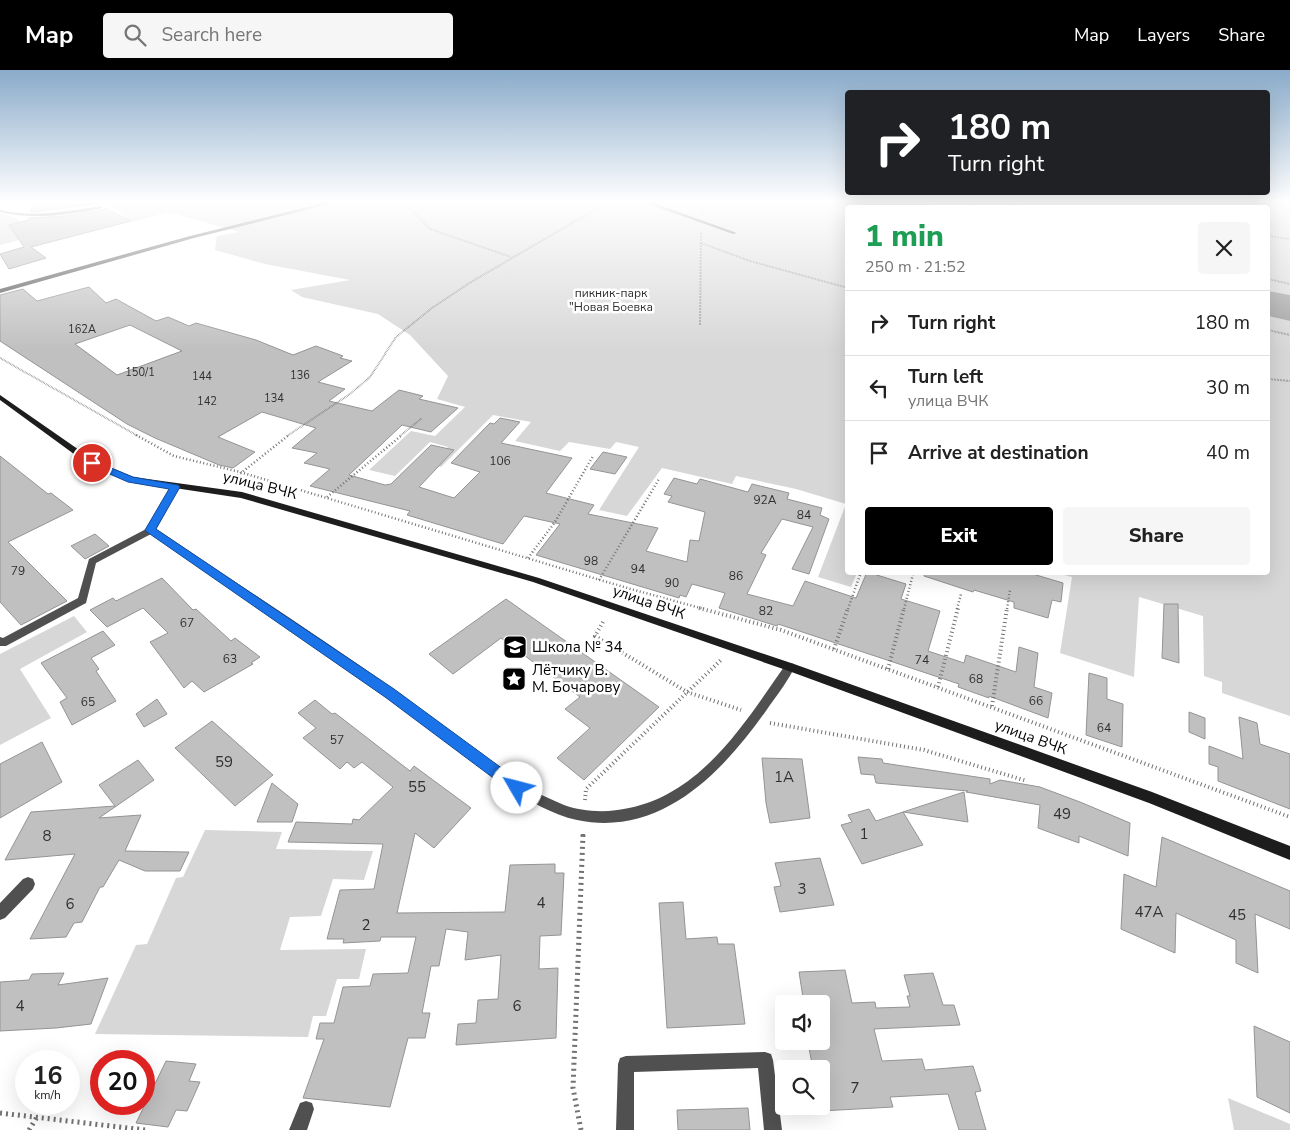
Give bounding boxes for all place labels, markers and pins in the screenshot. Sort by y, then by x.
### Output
pin [71,442,113,484]
school or university icon: Школа № 34 [502,634,528,660]
place label: Школа № 34 [532,637,623,657]
place label: Лётчику В. М. Бочарову [532,660,620,697]
place icon: Лётчику В. М. Бочарову [501,666,527,692]

